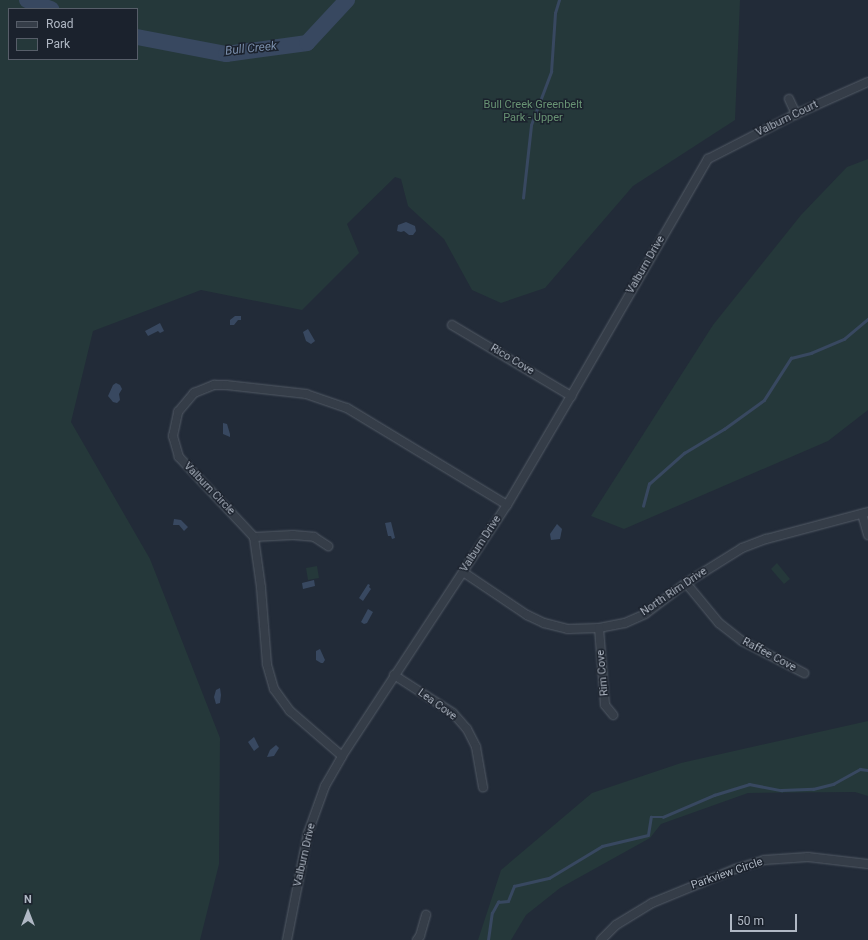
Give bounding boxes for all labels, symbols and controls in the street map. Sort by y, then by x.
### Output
legend [8,8,138,60]
text: Road [46,17,74,31]
text: Park [46,37,70,51]
water label: Bull Creek [224,39,278,59]
street label: Valburn Court [754,98,820,140]
park label: Bull Creek Greenbelt Park - Upper [484,99,582,125]
street label: Valburn Drive [624,234,668,296]
street label: Rico Cove [488,342,536,378]
street label: Valburn Circle [181,460,237,518]
street label: Valburn Drive [458,513,504,575]
street label: North Rim Drive [638,565,710,619]
street label: Raffee Cove [740,635,798,675]
street label: Rim Cove [594,649,612,697]
street label: Lea Cove [415,686,459,724]
street label: Valburn Drive [291,822,319,888]
street label: Parkview Circle [690,856,764,892]
north arrow [8,892,48,932]
text: N [24,893,32,906]
scale bar [732,906,799,932]
text: 50 m [737,914,764,928]

